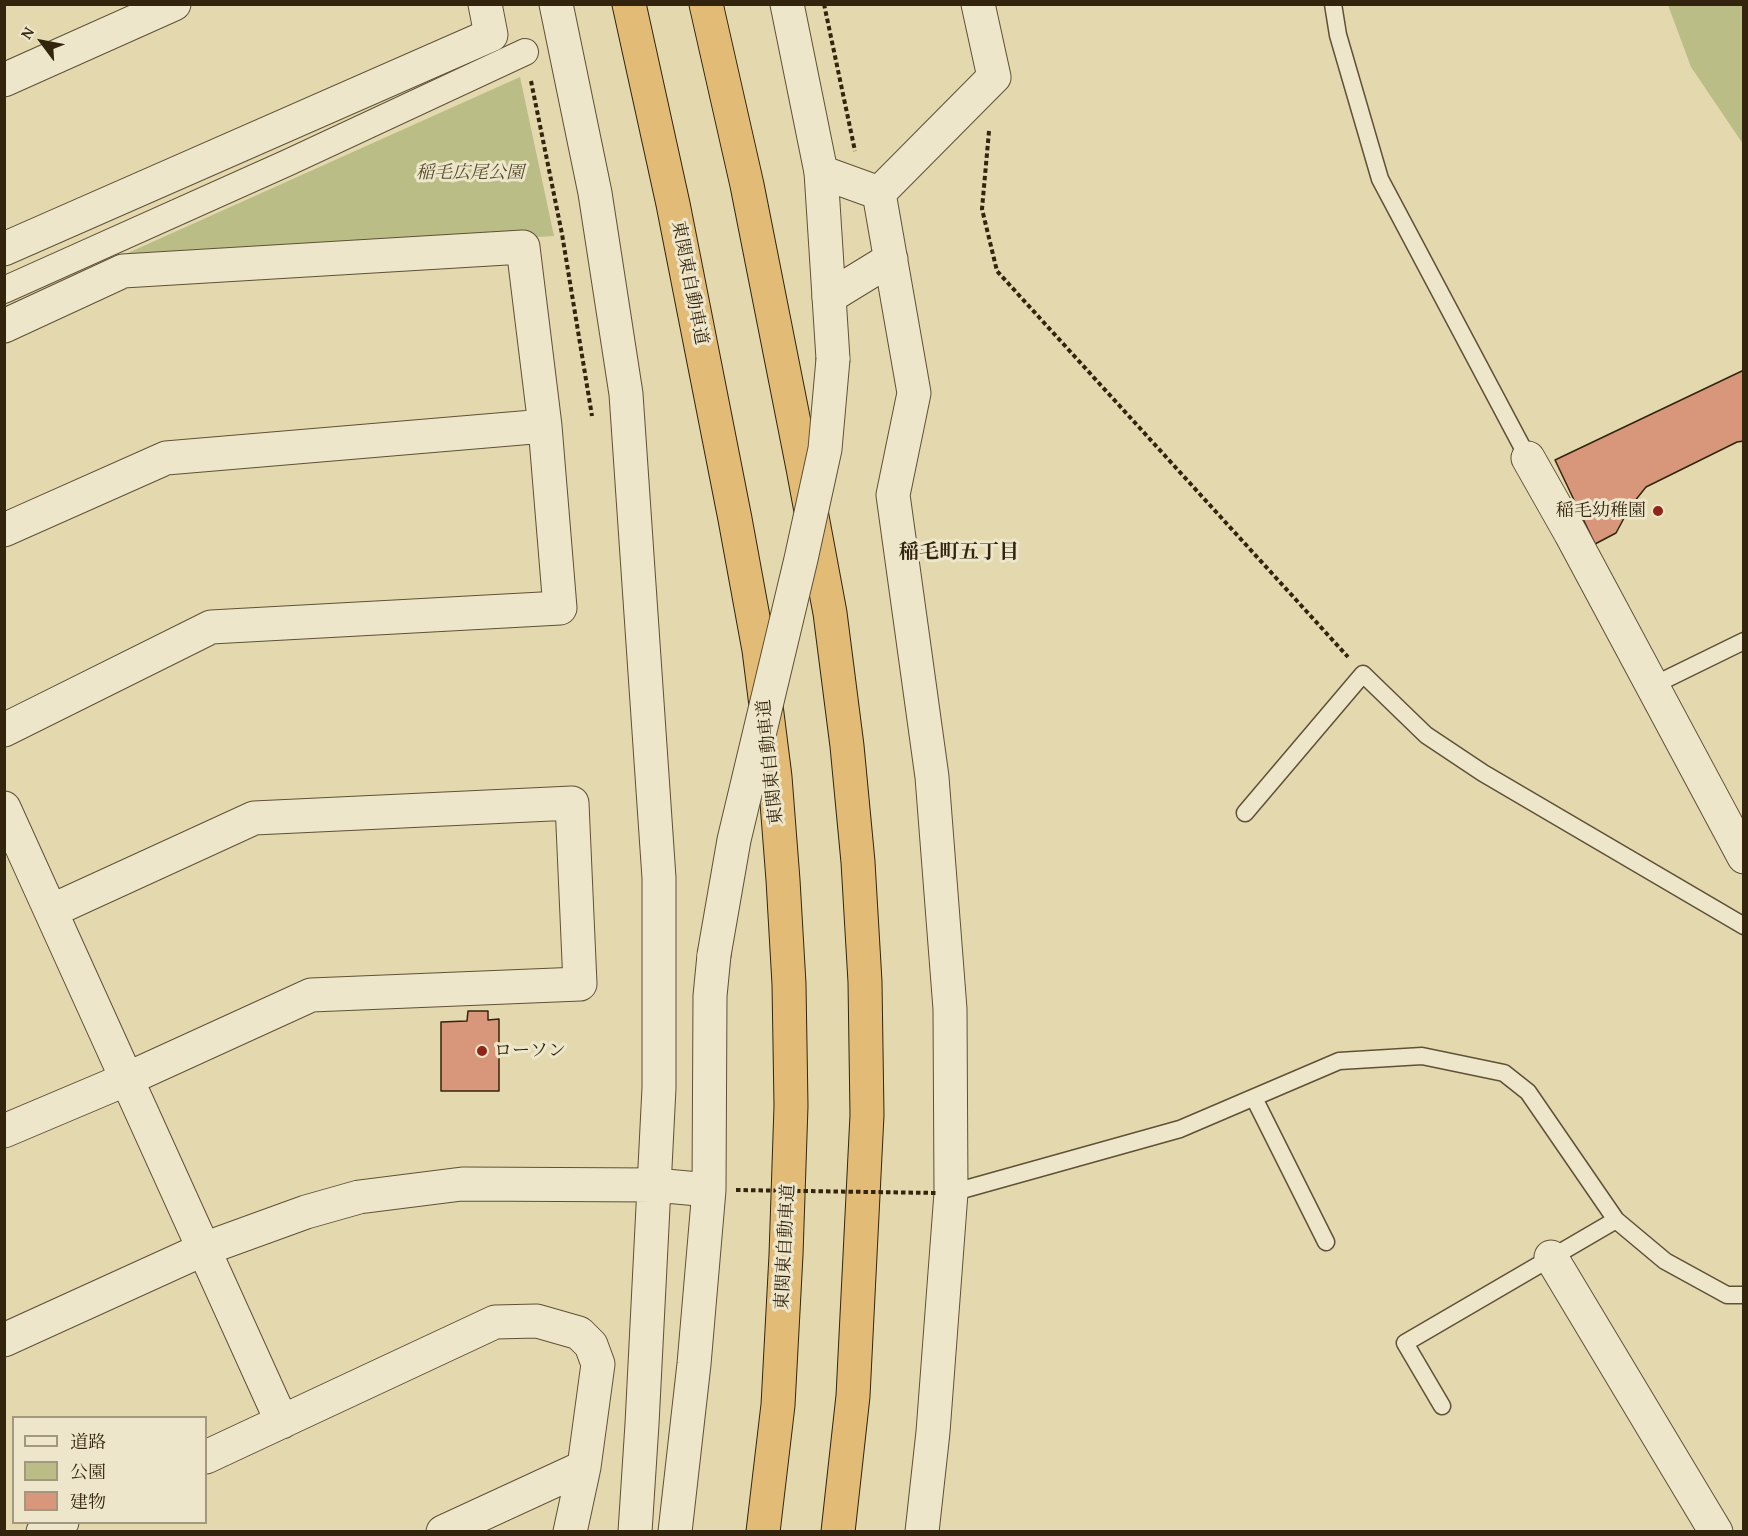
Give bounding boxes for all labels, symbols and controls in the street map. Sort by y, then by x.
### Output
north arrow [12,12,72,72]
text: N [14,22,40,43]
park label: 稲毛広尾公園 [416,162,524,184]
street label: 東関東自動車道 [666,219,712,347]
place label: 稲毛幼稚園 [1556,500,1646,522]
marker: 稲毛幼稚園 [1651,504,1665,518]
district label: 稲毛町五丁目 [899,541,1019,565]
street label: 東関東自動車道 [754,698,788,826]
place label: ローソン [494,1040,566,1062]
marker: ローソン [475,1044,489,1058]
street label: 東関東自動車道 [772,1184,800,1310]
legend [12,1416,207,1524]
text: 道路 [70,1428,106,1455]
text: 公園 [70,1458,106,1485]
text: 建物 [70,1488,106,1515]

